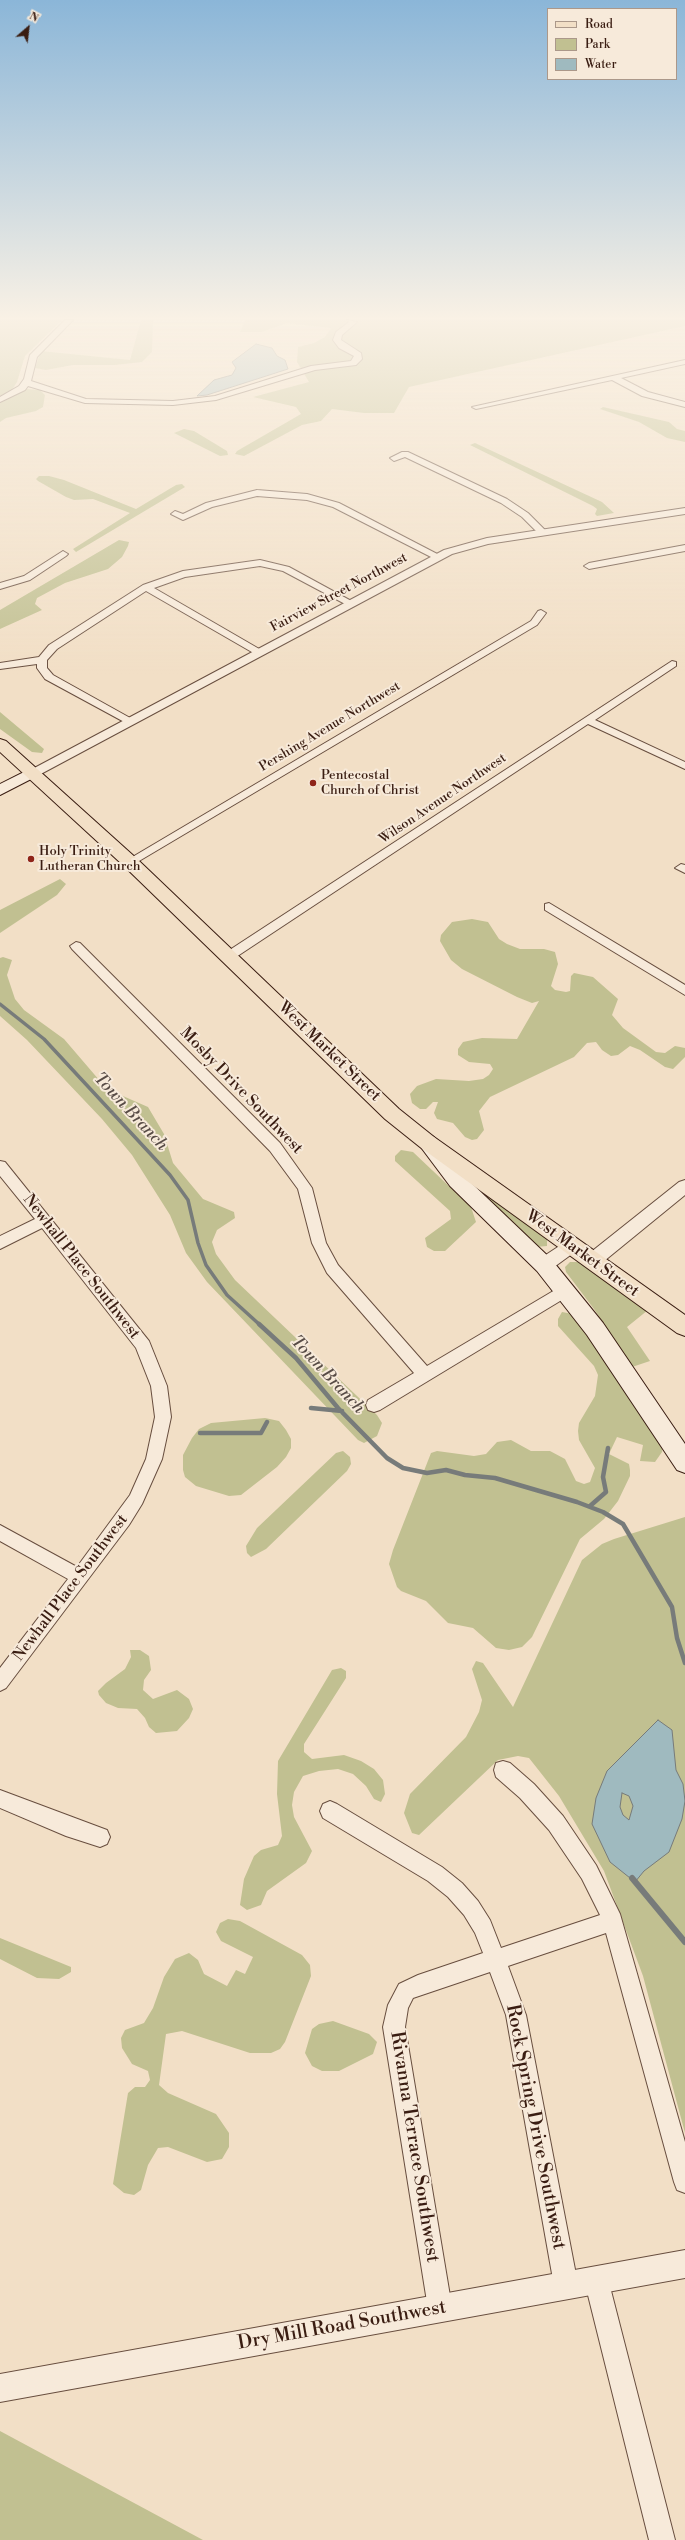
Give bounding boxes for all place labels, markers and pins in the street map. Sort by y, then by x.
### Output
place label: Pentecostal Church of Christ [321,768,419,799]
marker: Pentecostal Church of Christ [308,778,318,788]
place label: Holy Trinity Lutheran Church [39,844,140,875]
marker: Holy Trinity Lutheran Church [26,854,36,864]

